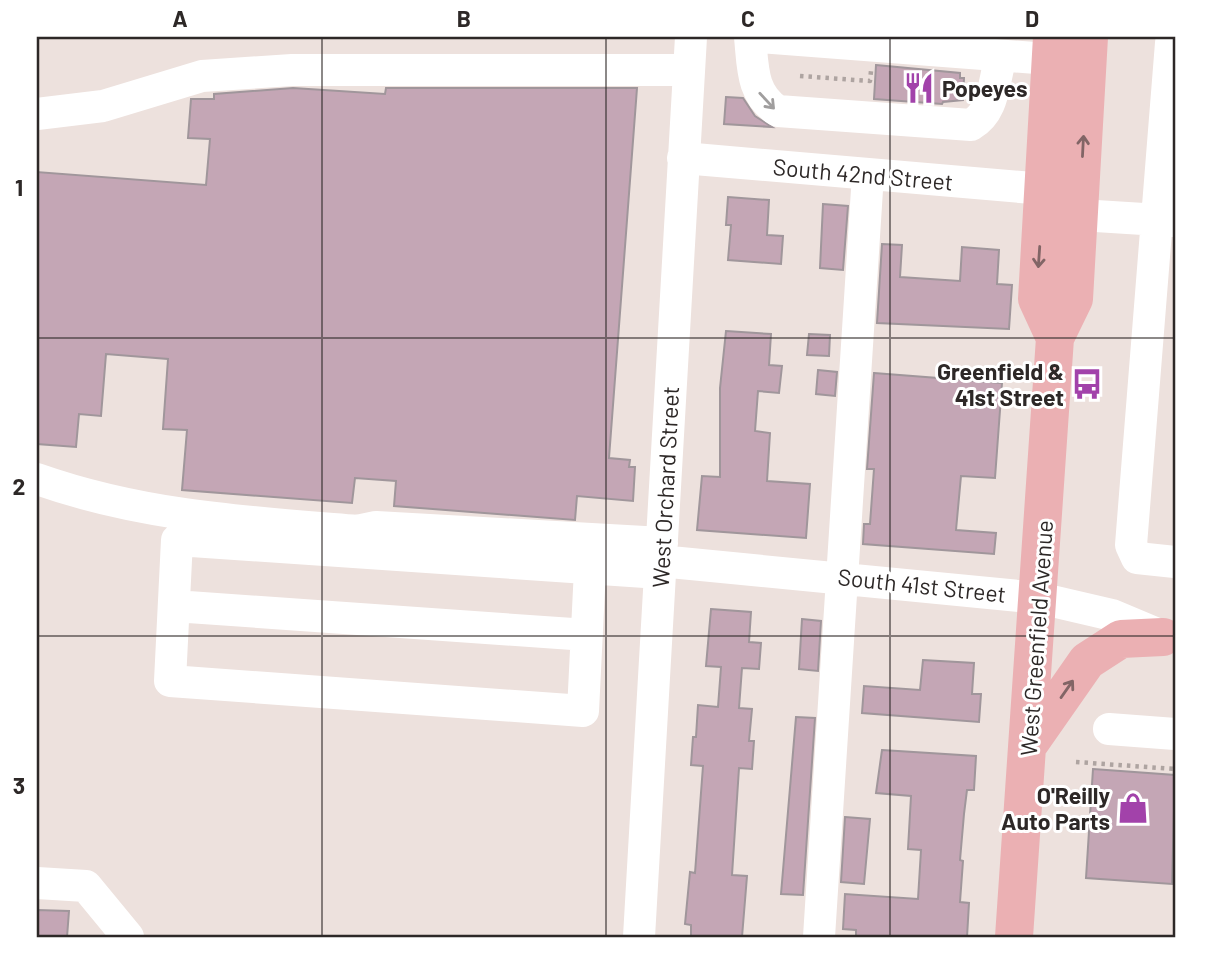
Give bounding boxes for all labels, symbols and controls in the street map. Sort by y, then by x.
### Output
text: A [172,4,188,32]
text: B [457,4,471,32]
text: C [741,4,755,32]
text: D [1025,4,1039,32]
restaurant icon: Popeyes [902,71,936,105]
place label: Popeyes [942,74,1028,102]
one-way arrow [758,91,775,109]
one-way arrow [1077,135,1090,158]
street label: South 42nd Street [772,152,954,196]
text: 1 [15,173,23,201]
one-way arrow [1032,246,1045,268]
place label: Greenfield & 41st Street [937,357,1064,411]
bus stop icon: Greenfield & 41st Street [1070,367,1104,401]
street label: West Orchard Street [646,385,684,589]
text: 2 [13,472,25,500]
street label: West Greenfield Avenue [1014,519,1058,757]
street label: South 41st Street [836,562,1008,608]
one-way arrow [1060,680,1074,699]
text: 3 [13,771,25,799]
place label: O'Reilly Auto Parts [1001,781,1110,835]
shop icon: O'Reilly Auto Parts [1116,791,1150,825]

